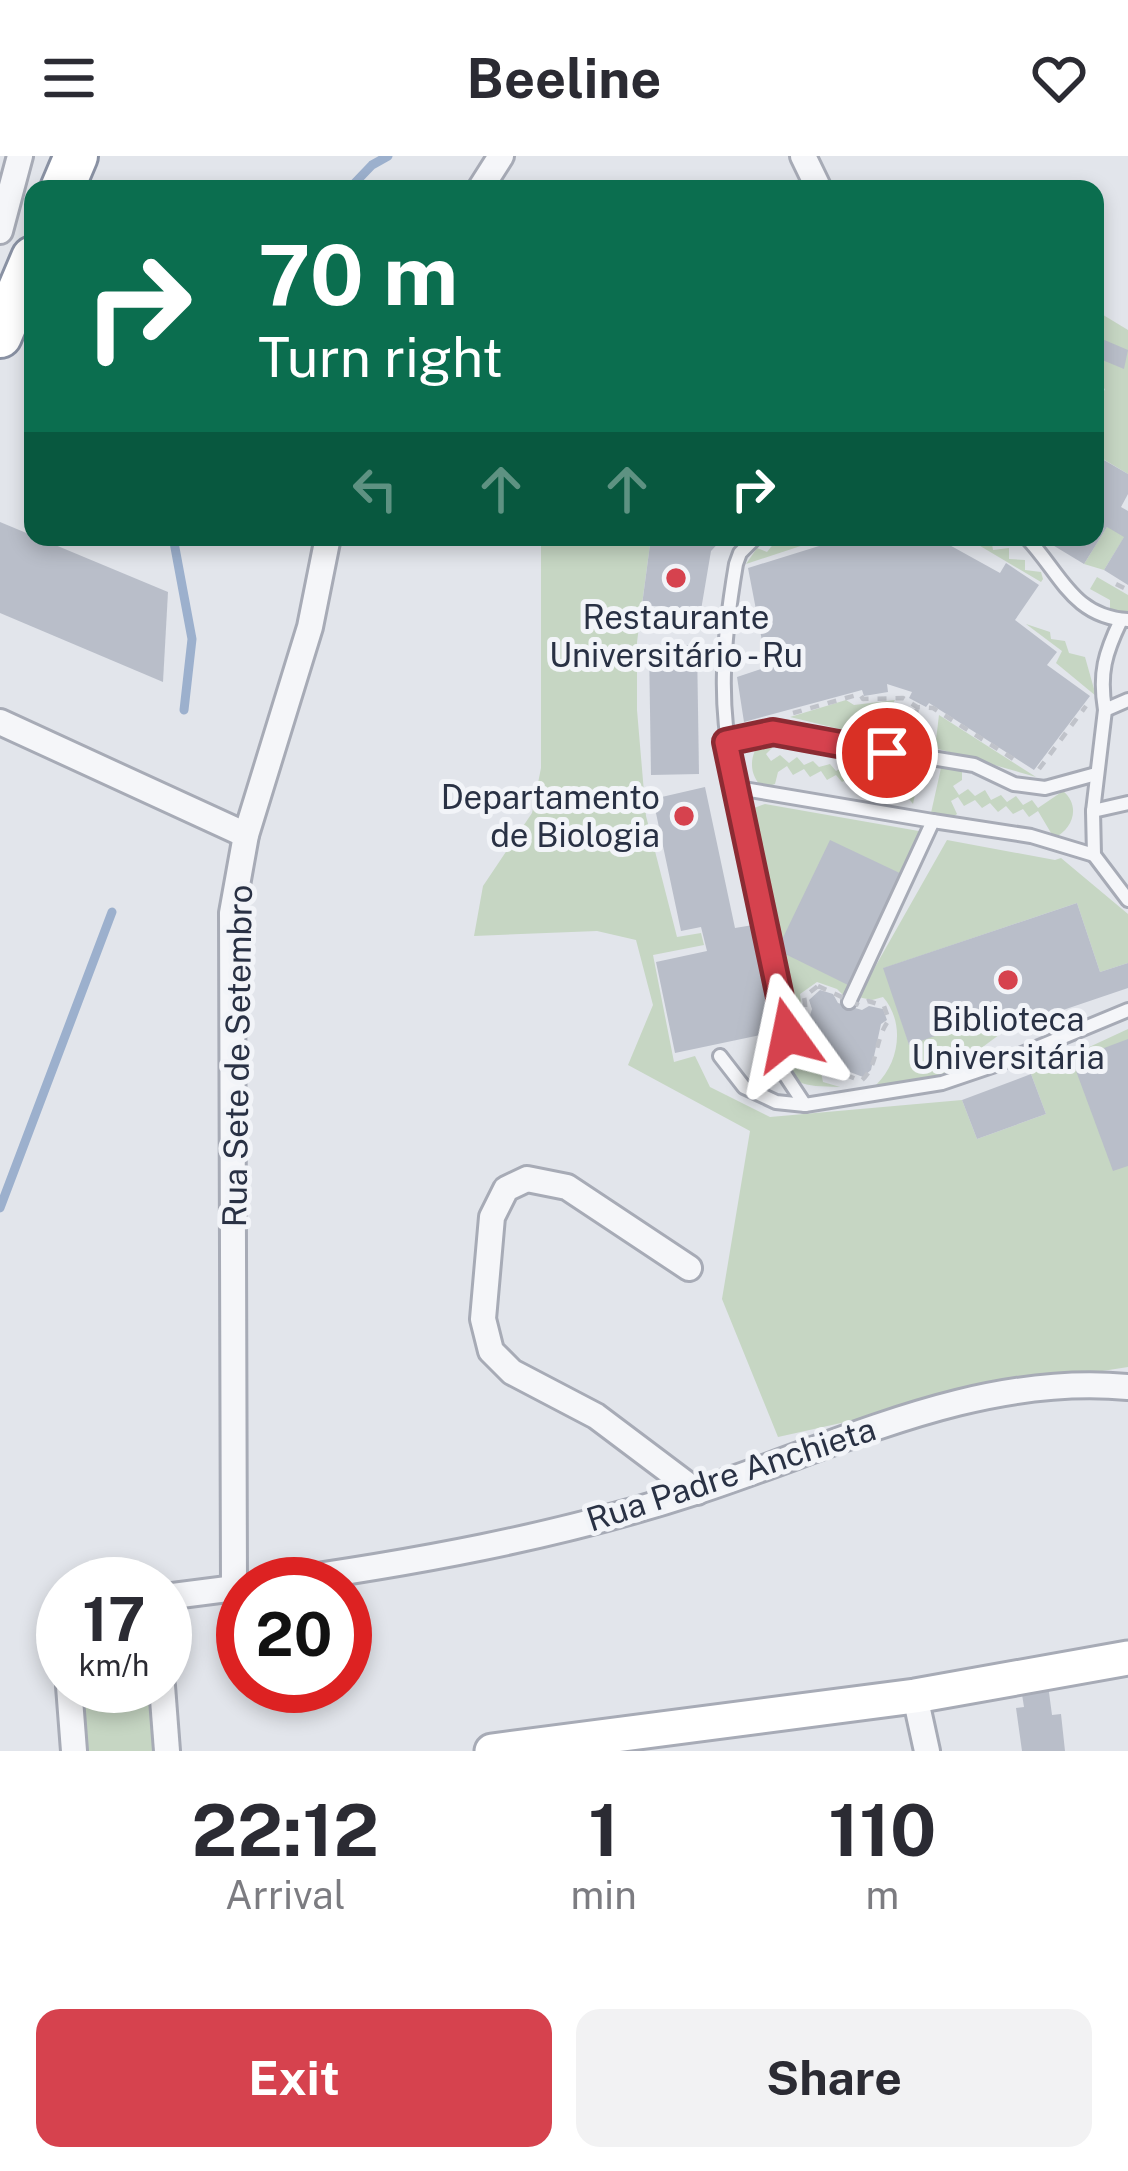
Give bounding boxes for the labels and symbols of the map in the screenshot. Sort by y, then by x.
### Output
marker: Restaurante Universitário - Ru [663,565,689,591]
place label: Restaurante Universitário - Ru [549,598,803,674]
pin [836,702,938,804]
place label: Departamento de Biologia [441,778,660,854]
marker: Departamento de Biologia [671,803,697,829]
street label: Rua Sete de Setembro [215,884,259,1228]
marker: Biblioteca Universitária [995,967,1021,993]
position arrow [725,972,851,1098]
place label: Biblioteca Universitária [911,1000,1105,1076]
street label: Rua Padre Anchieta [582,1409,880,1539]
speed limit sign: 20 [216,1557,372,1713]

